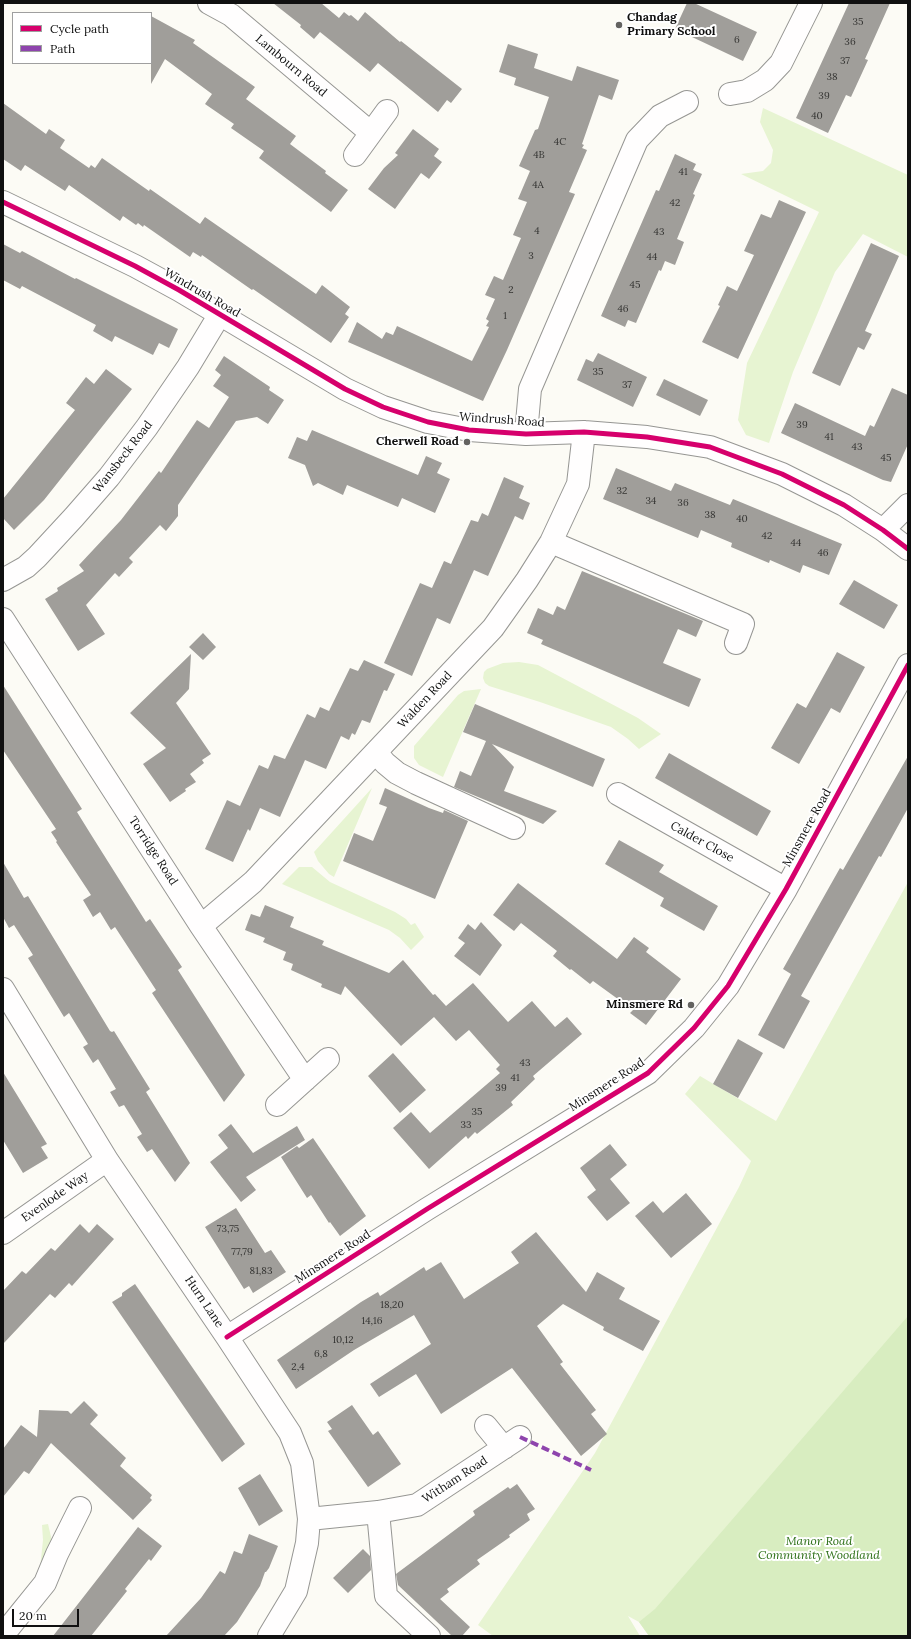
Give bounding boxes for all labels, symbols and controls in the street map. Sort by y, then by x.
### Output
place label: Chandag Primary School [627,11,715,39]
legend [12,12,152,64]
house number: 35 [852,16,864,28]
marker: Chandag Primary School [614,20,624,30]
text: Cycle path [50,21,109,36]
street label: Lambourn Road [252,32,330,100]
house number: 6 [734,34,740,46]
house number: 36 [844,36,856,48]
text: Path [50,41,75,56]
house number: 37 [840,55,850,67]
house number: 38 [826,71,838,83]
house number: 39 [818,90,830,102]
house number: 40 [811,110,823,122]
house number: 4C [554,136,566,148]
house number: 4B [533,149,545,161]
house number: 41 [678,166,688,178]
house number: 4A [532,179,544,191]
house number: 42 [670,197,680,209]
house number: 4 [534,225,540,237]
house number: 43 [654,226,664,238]
house number: 3 [528,250,534,262]
house number: 44 [647,251,657,263]
street label: Windrush Road [161,265,243,321]
house number: 45 [630,279,640,291]
house number: 2 [508,284,514,296]
house number: 46 [617,303,629,315]
house number: 1 [503,310,507,322]
house number: 35 [592,366,604,378]
house number: 37 [622,379,632,391]
street label: Windrush Road [459,410,545,430]
street label: Wansbeck Road [90,418,156,496]
house number: 39 [796,419,808,431]
house number: 41 [824,431,834,443]
place label: Cherwell Road [376,435,459,449]
marker: Cherwell Road [462,437,472,447]
house number: 43 [852,441,862,453]
house number: 45 [881,452,891,464]
house number: 32 [617,485,627,497]
house number: 34 [646,495,656,507]
house number: 36 [677,497,689,509]
house number: 38 [704,509,716,521]
house number: 40 [736,513,748,525]
house number: 42 [762,530,772,542]
house number: 44 [791,537,801,549]
house number: 46 [817,547,829,559]
street label: Walden Road [395,668,455,732]
street label: Minsmere Road [780,786,834,870]
street label: Torridge Road [125,814,181,888]
street label: Calder Close [668,819,736,865]
place label: Minsmere Rd [606,998,683,1012]
marker: Minsmere Rd [686,1000,696,1010]
street label: Minsmere Road [567,1055,647,1115]
house number: 43 [520,1057,530,1069]
house number: 41 [510,1072,520,1084]
house number: 39 [495,1082,507,1094]
house number: 35 [471,1106,483,1118]
house number: 33 [460,1119,472,1131]
street label: Evenlode Way [19,1169,91,1225]
house number: 73,75 [217,1223,239,1235]
street label: Minsmere Road [293,1227,373,1287]
house number: 77,79 [231,1246,253,1258]
house number: 81,83 [250,1265,272,1277]
street label: Hurn Lane [182,1273,226,1331]
house number: 18,20 [380,1299,404,1311]
house number: 14,16 [361,1315,383,1327]
house number: 10,12 [332,1334,354,1346]
house number: 6,8 [314,1348,328,1360]
house number: 2,4 [291,1361,305,1373]
street label: Witham Road [420,1454,490,1506]
park label: Manor Road Community Woodland [758,1535,880,1563]
scale bar [14,1601,81,1627]
text: 20 m [19,1608,47,1623]

